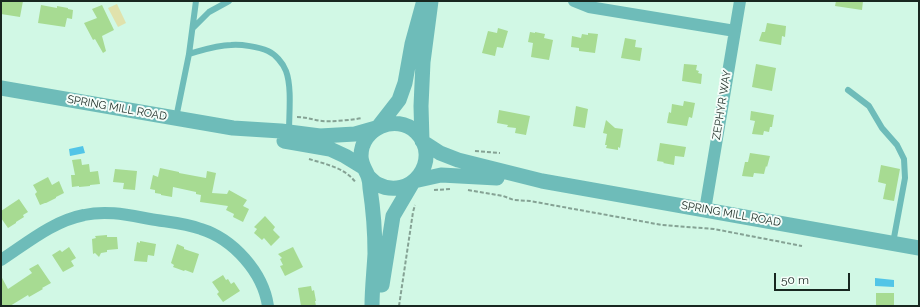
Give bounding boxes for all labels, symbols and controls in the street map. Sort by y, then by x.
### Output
street label: ZEPHYR WAY [710,69,734,141]
street label: SPRING MILL ROAD [66,93,168,123]
street label: SPRING MILL ROAD [680,199,782,229]
scale bar [776,265,852,291]
text: 50 m [781,273,809,287]

